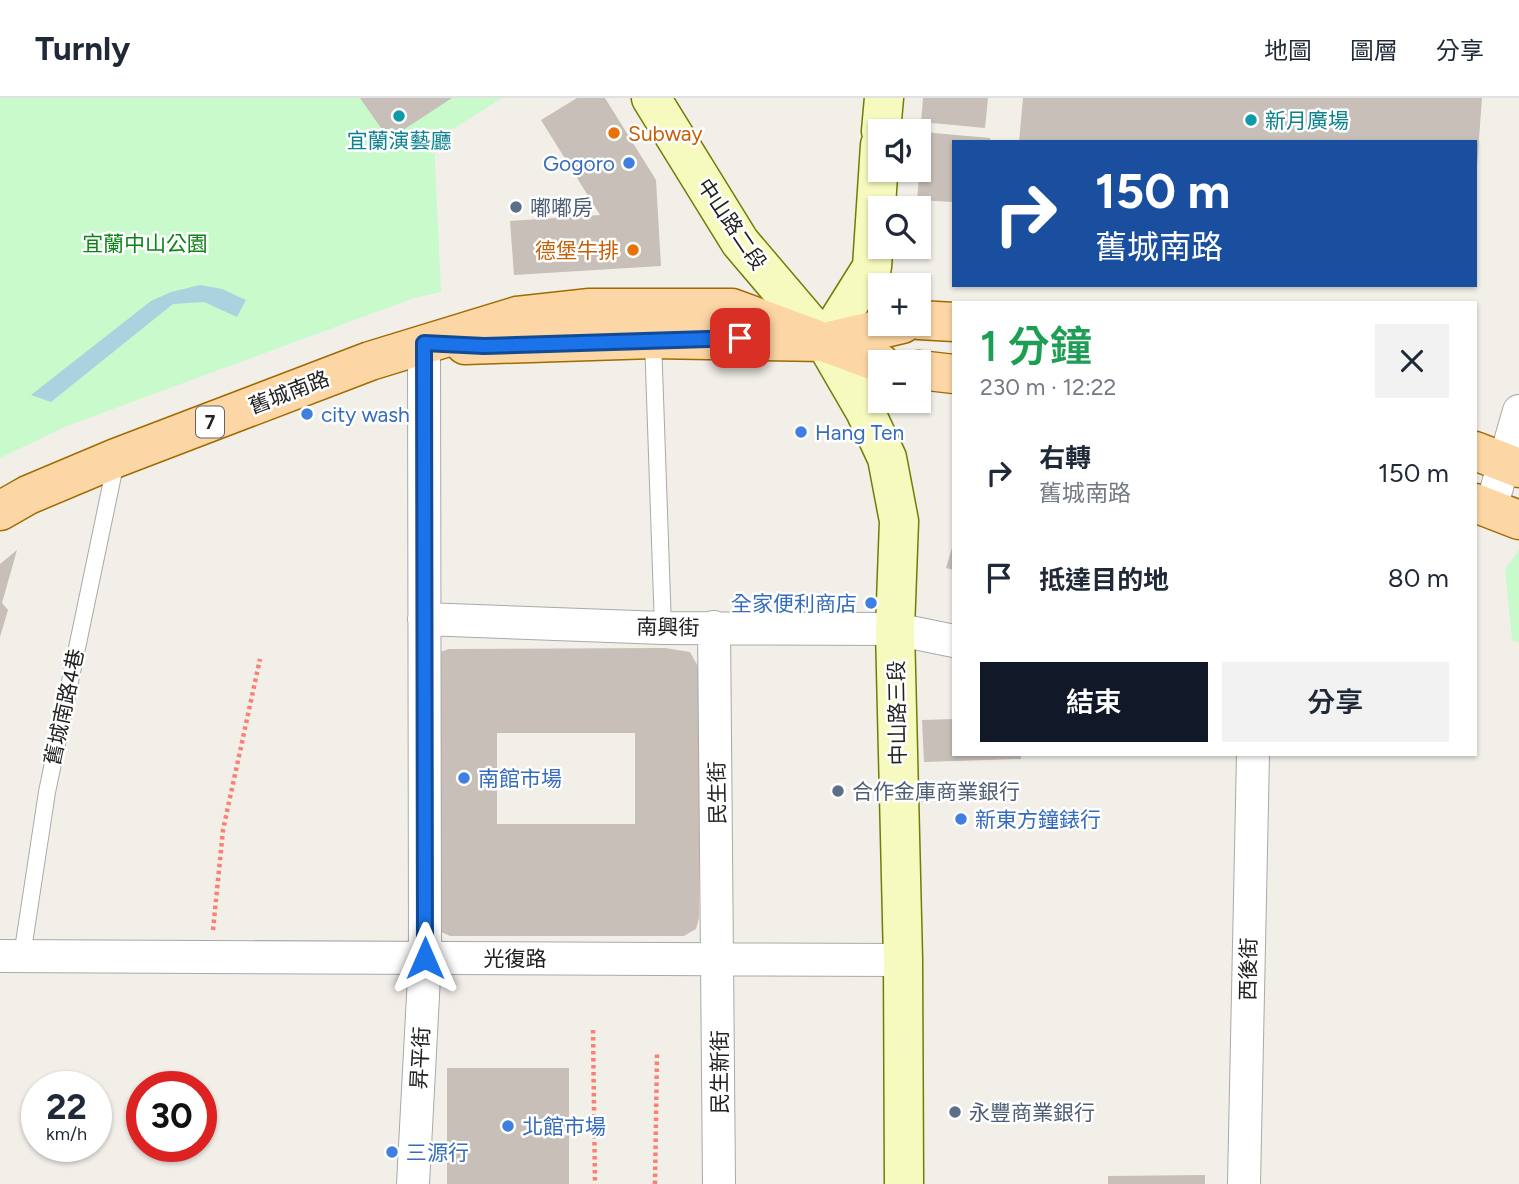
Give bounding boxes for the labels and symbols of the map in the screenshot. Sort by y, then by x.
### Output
marker: 宜蘭演藝廳 [391,108,407,124]
place label: 新月廣場 [1265,108,1349,133]
marker: 新月廣場 [1243,112,1259,128]
place label: Subway [628,121,702,146]
marker: Subway [606,125,622,141]
place label: 宜蘭演藝廳 [347,128,452,153]
place label: Gogoro [543,151,615,176]
marker: Gogoro [621,155,637,171]
street label: 中山路二段 [692,173,772,275]
place label: 嘟嘟房 [530,195,593,220]
marker: 嘟嘟房 [508,199,524,215]
park label: 宜蘭中山公園 [82,231,208,256]
place label: 德堡牛排 [535,238,619,263]
marker: 德堡牛排 [625,242,641,258]
pin [710,308,770,368]
street label: 舊城南路 [245,365,333,419]
place label: city wash [321,402,410,427]
road number: 7 [196,406,224,438]
marker: city wash [299,406,315,422]
place label: Hang Ten [815,420,904,445]
marker: Hang Ten [793,424,809,440]
place label: 全家便利商店 [731,591,857,616]
marker: 全家便利商店 [863,595,879,611]
street label: 南興街 [636,614,700,640]
street label: 舊城南路4巷 [40,647,88,767]
street label: 中山路三段 [884,660,910,766]
street label: 民生街 [704,761,730,825]
place label: 南館市場 [478,766,562,791]
marker: 南館市場 [456,770,472,786]
place label: 合作金庫商業銀行 [852,779,1020,804]
marker: 合作金庫商業銀行 [830,783,846,799]
place label: 新東方鐘錶行 [975,807,1101,832]
marker: 新東方鐘錶行 [953,811,969,827]
position arrow [388,921,462,995]
street label: 西後街 [1235,937,1261,1001]
street label: 光復路 [484,946,547,971]
street label: 昇平街 [406,1026,434,1090]
street label: 民生新街 [707,1030,732,1114]
speed limit sign: 30 [126,1071,217,1162]
place label: 永豐商業銀行 [969,1100,1095,1125]
marker: 永豐商業銀行 [947,1104,963,1120]
place label: 北館市場 [522,1114,606,1139]
marker: 北館市場 [500,1118,516,1134]
place label: 三源行 [406,1140,469,1165]
marker: 三源行 [384,1144,400,1160]

